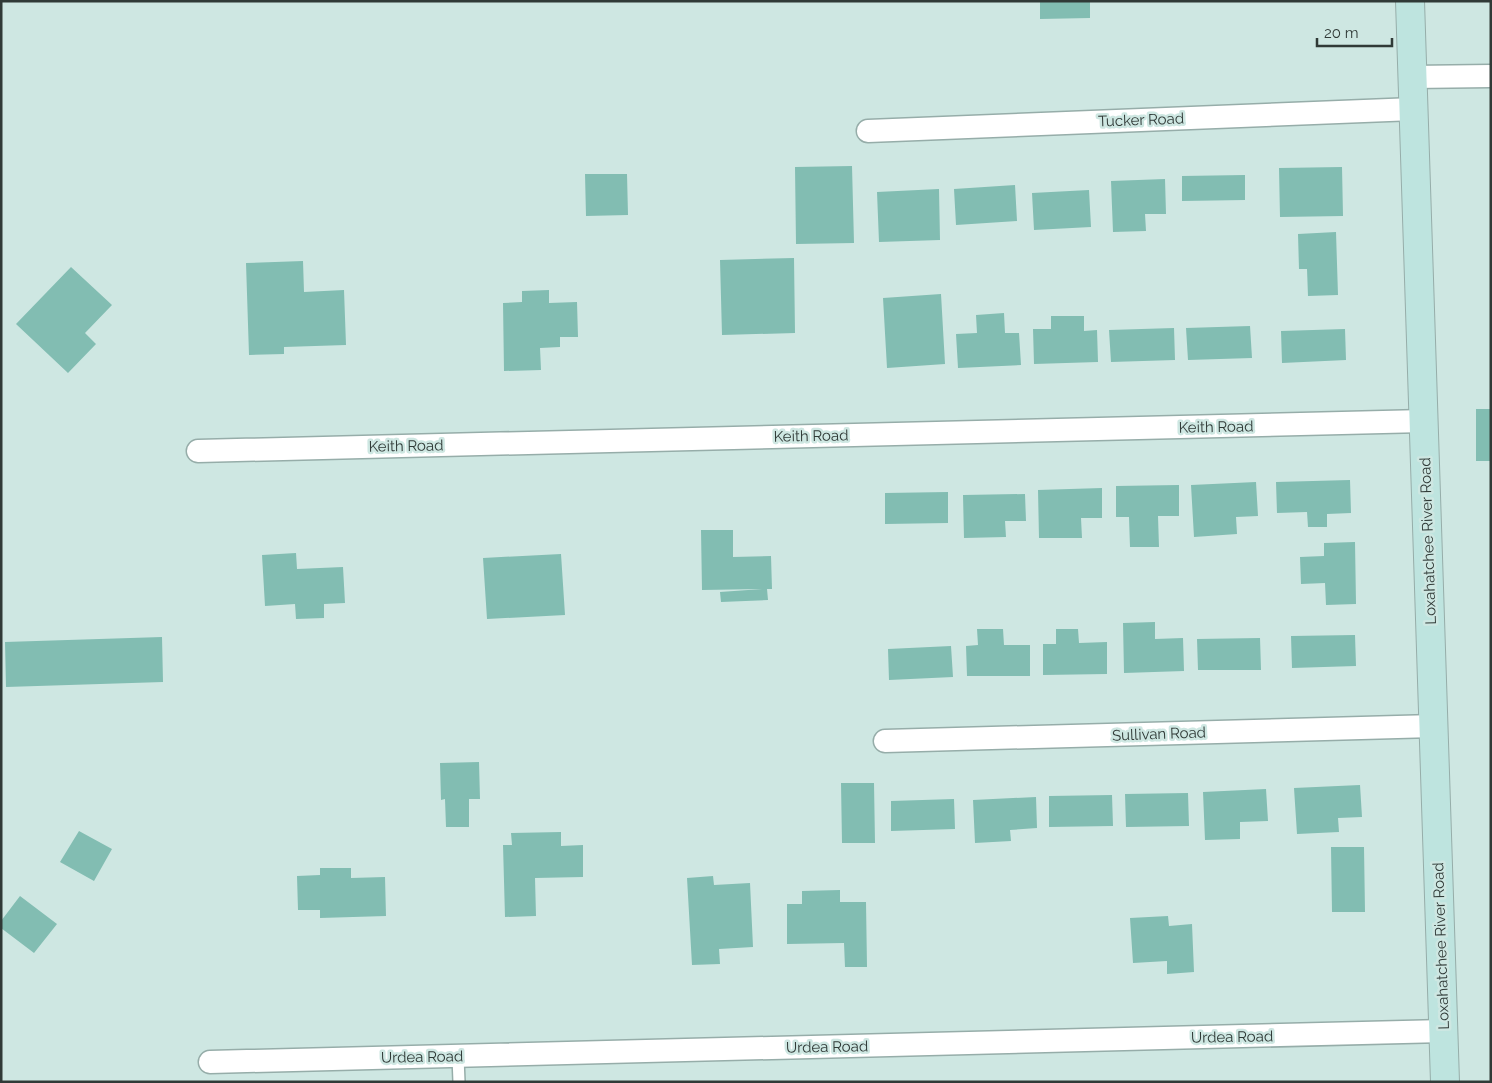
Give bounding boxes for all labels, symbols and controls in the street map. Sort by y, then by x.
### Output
scale bar [1317,15,1392,47]
text: 20 m [1324,24,1359,42]
street label: Tucker Road [1098,110,1184,130]
street label: Keith Road [1178,417,1254,437]
street label: Keith Road [773,426,849,446]
street label: Keith Road [368,436,444,456]
street label: Loxahatchee River Road [1416,457,1440,625]
street label: Sullivan Road [1112,723,1206,745]
street label: Loxahatchee River Road [1429,862,1453,1030]
street label: Urdea Road [1191,1027,1273,1047]
street label: Urdea Road [786,1037,868,1057]
street label: Urdea Road [381,1047,463,1067]

